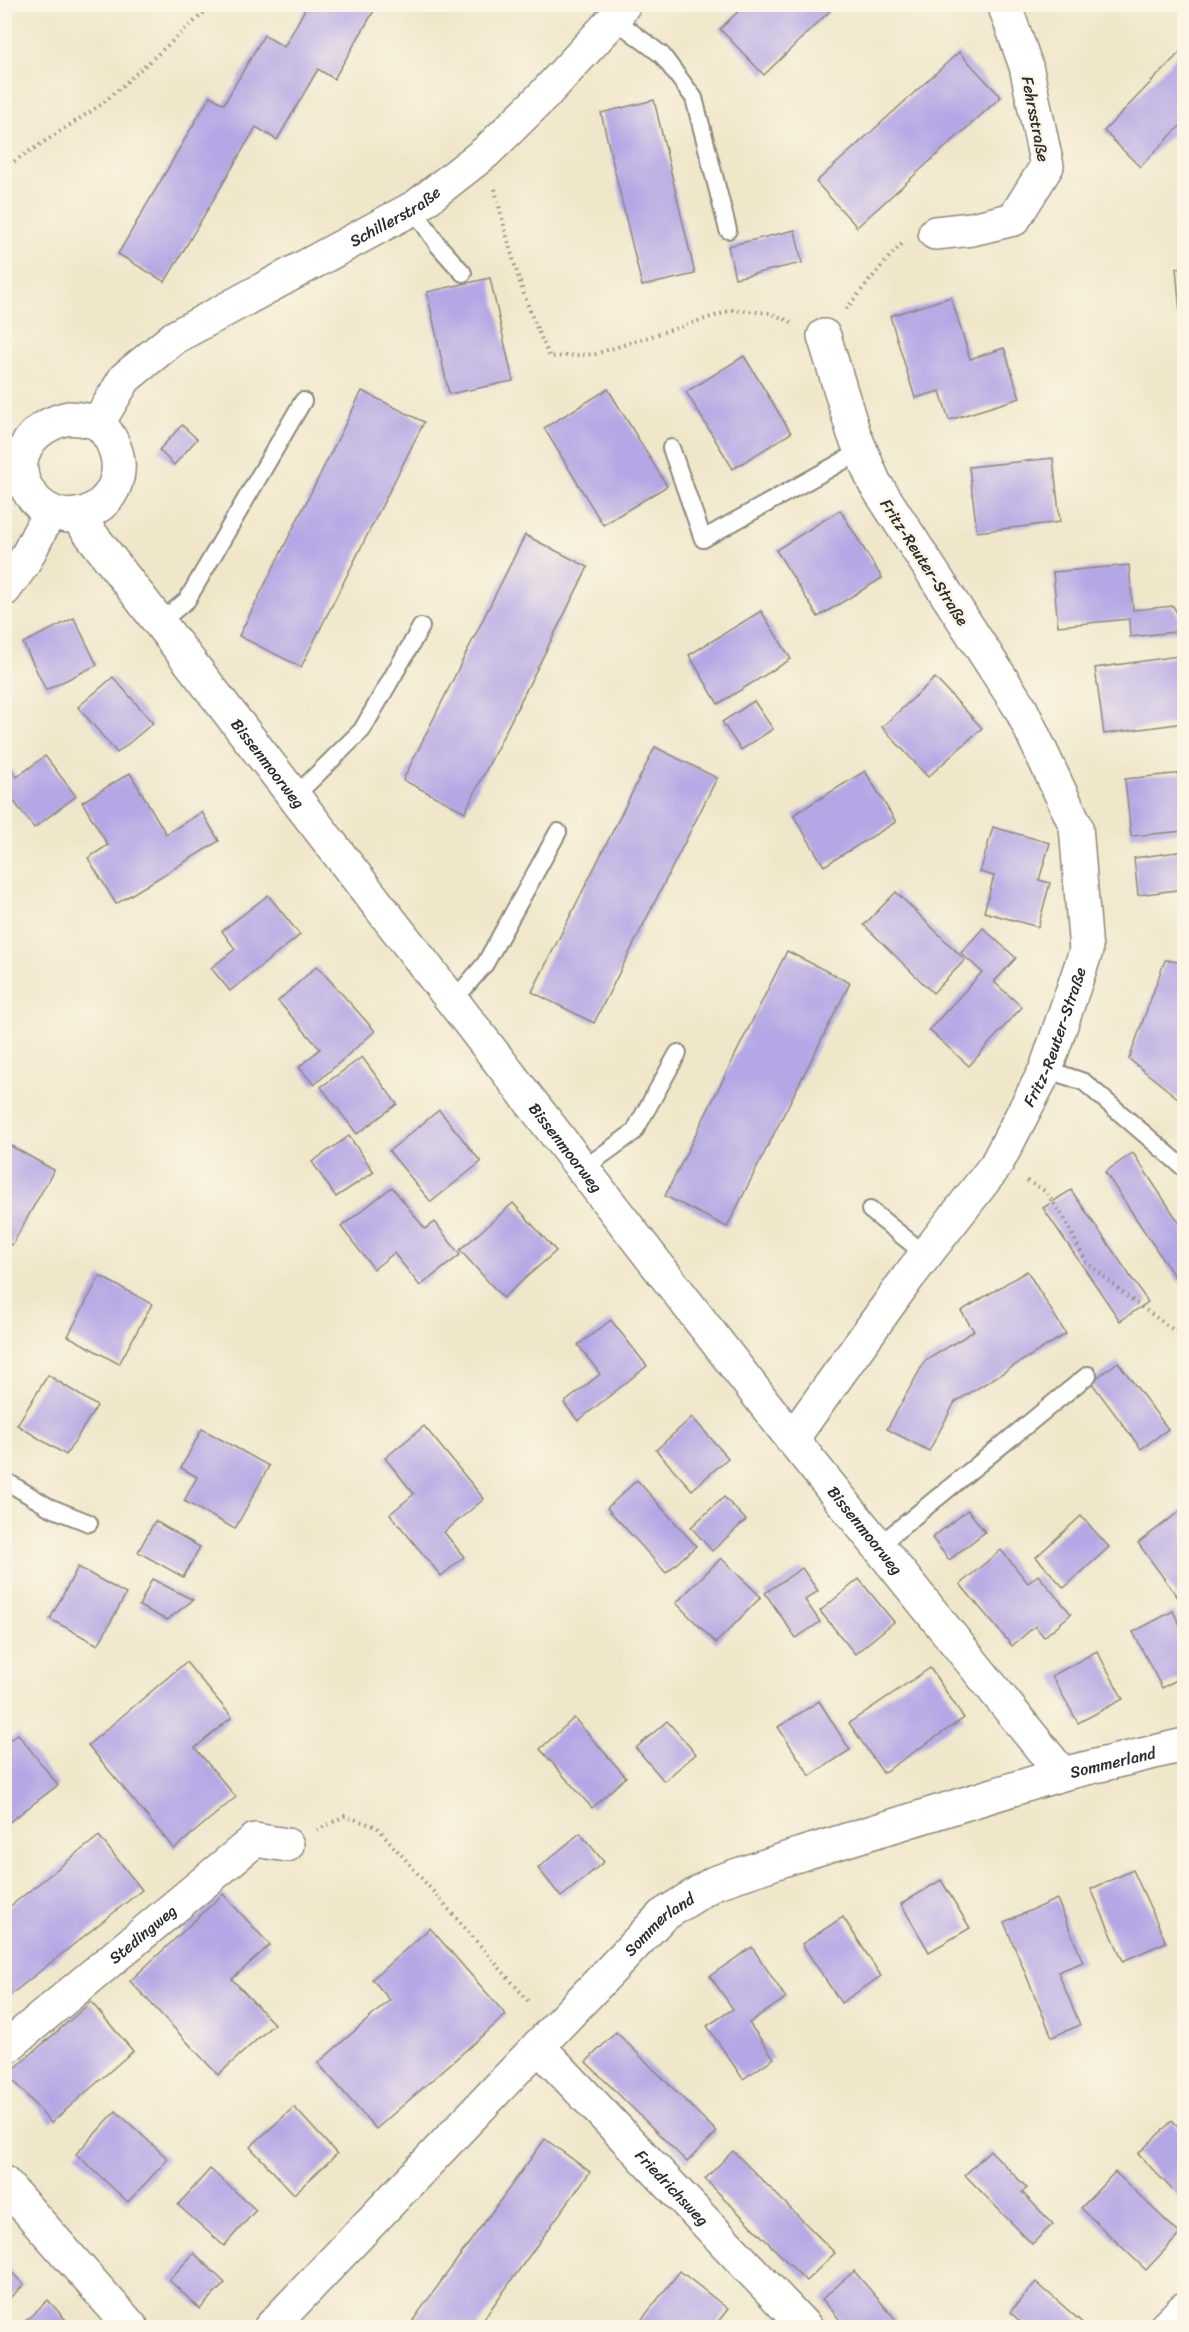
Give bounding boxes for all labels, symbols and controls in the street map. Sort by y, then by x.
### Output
street label: Fehrsstraße [1013,74,1058,164]
street label: Schillerstraße [344,178,447,255]
street label: Fritz-Reuter-Straße [872,493,977,632]
street label: Bissenmoorweg [223,712,313,815]
street label: Fritz-Reuter-Straße [1015,963,1095,1112]
street label: Bissenmoorweg [521,1096,610,1199]
street label: Bissenmoorweg [820,1479,910,1582]
street label: Sommerland [1067,1738,1160,1787]
street label: Sommerland [616,1884,702,1964]
street label: Stedingweg [102,1897,183,1972]
street label: Friedrichsweg [628,2142,716,2233]

